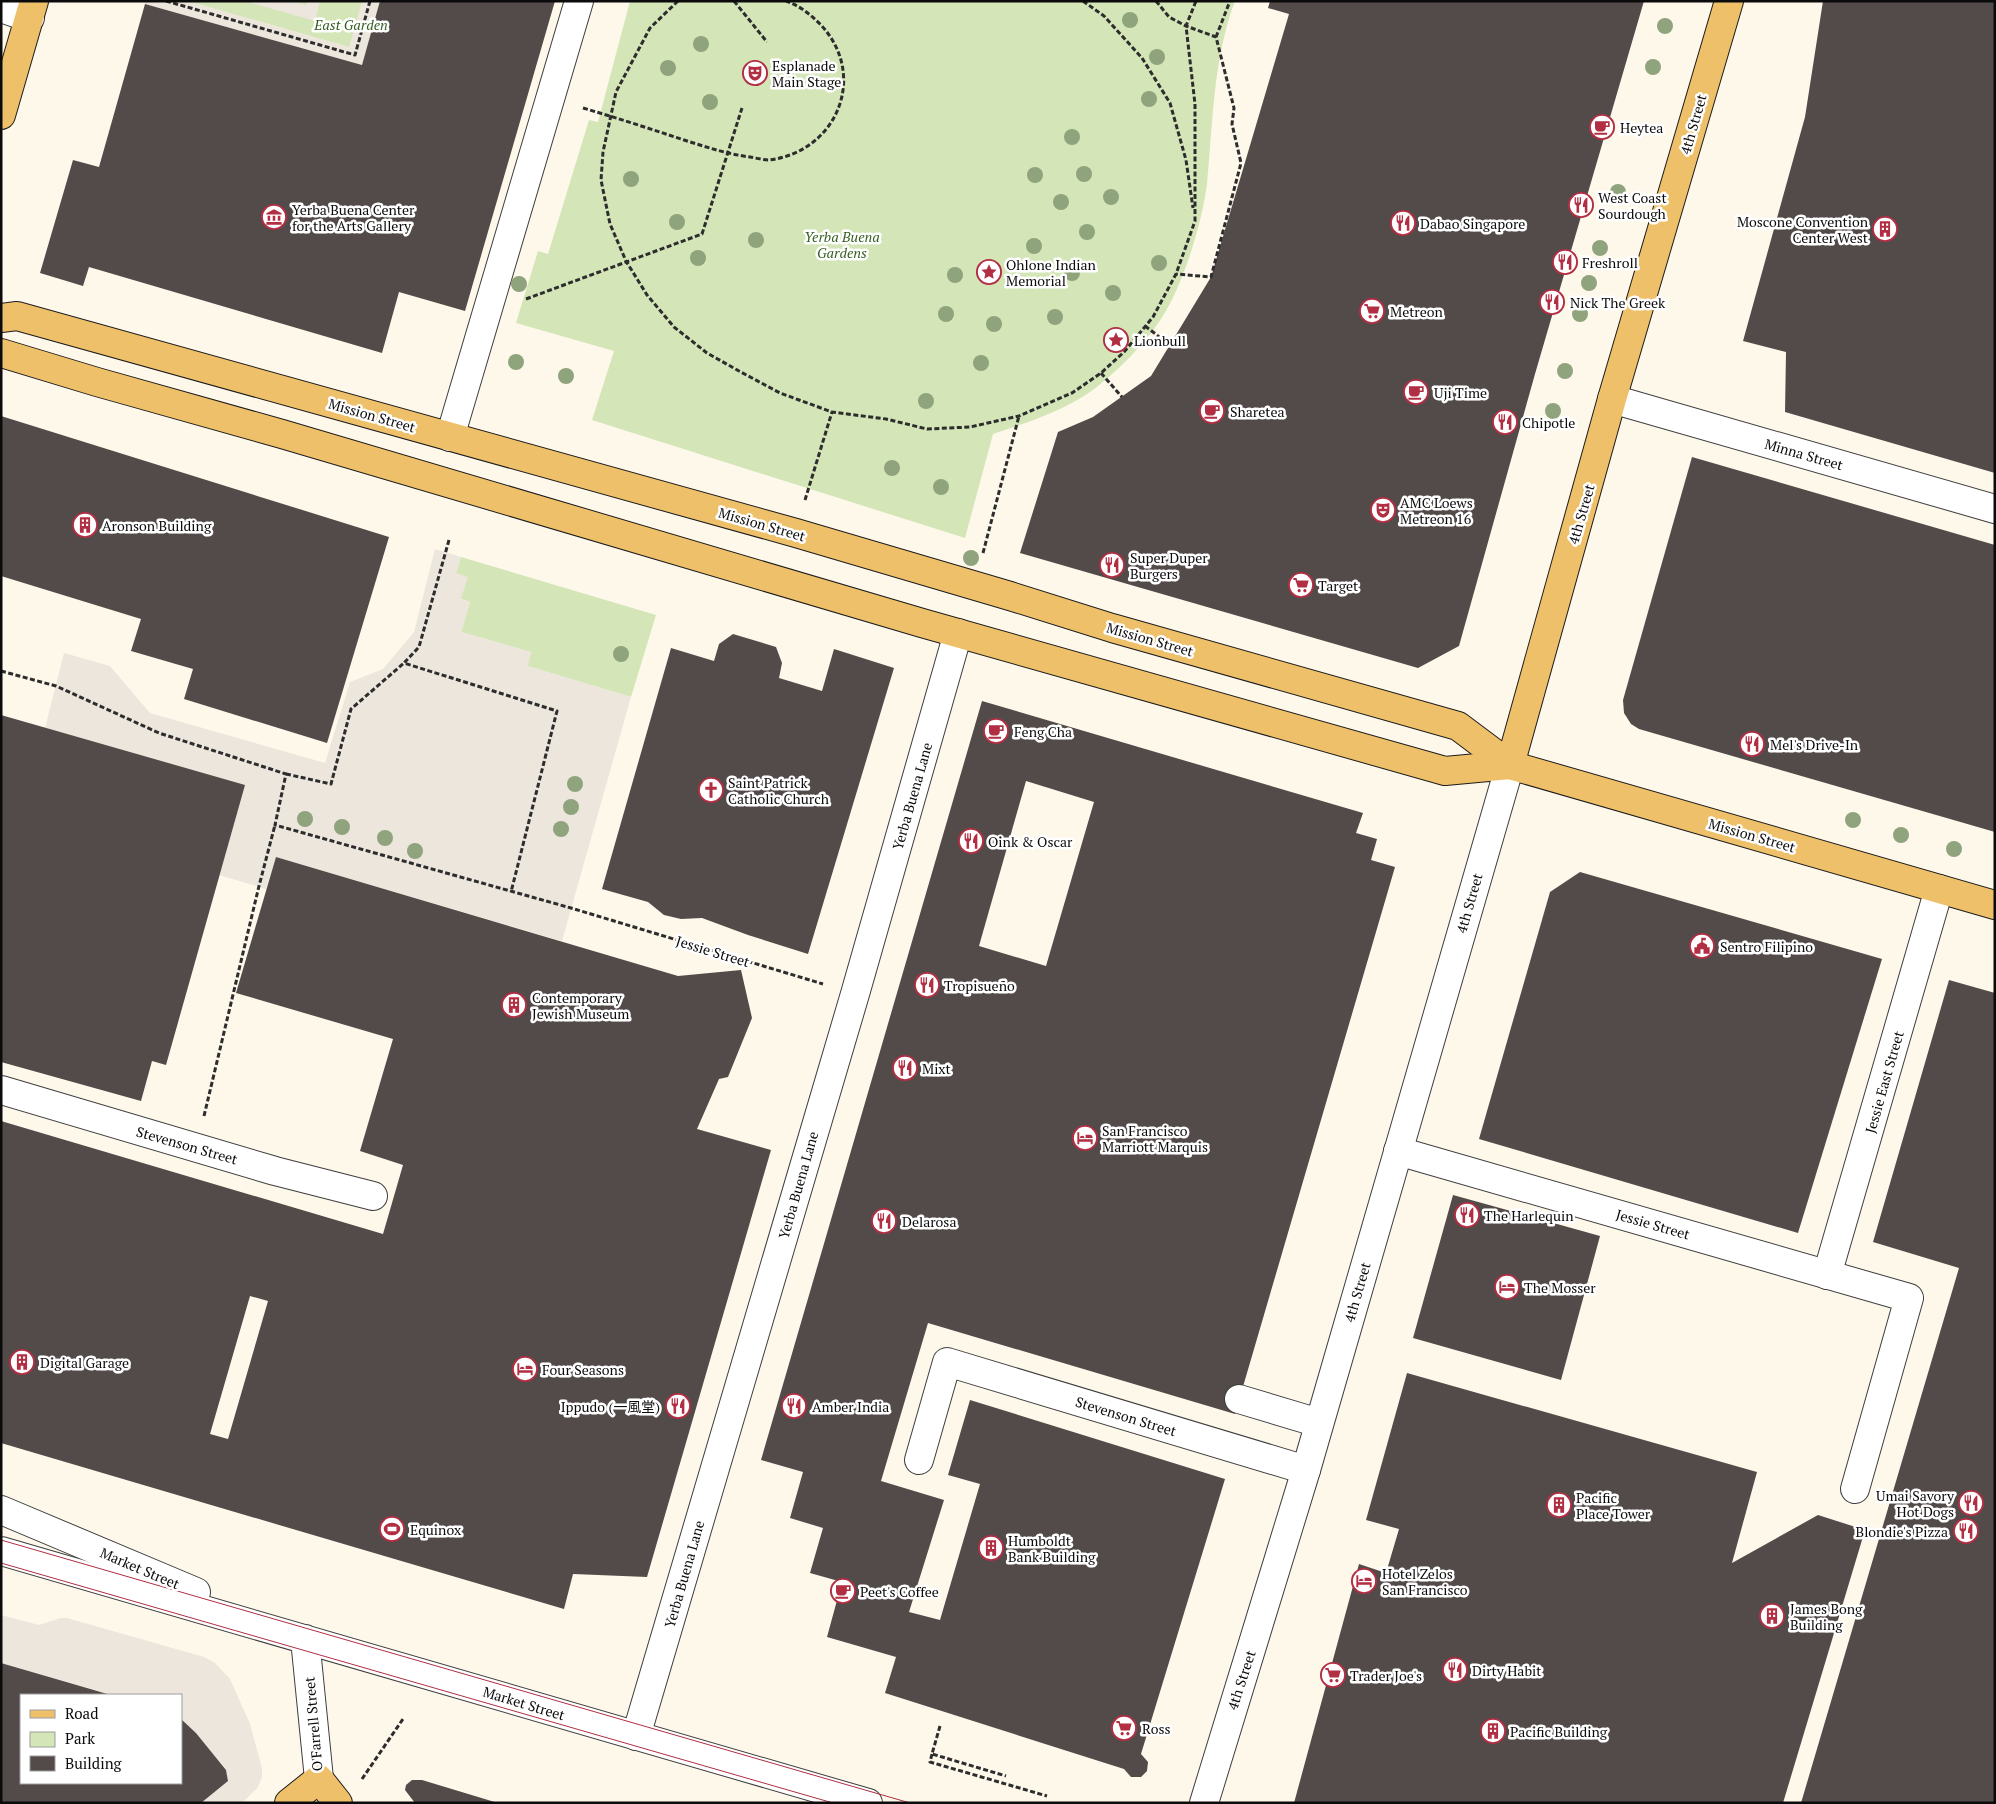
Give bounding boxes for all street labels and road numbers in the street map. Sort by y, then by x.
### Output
street label: 4th Street [1675,91,1711,156]
street label: Mission Street [326,394,418,437]
street label: Minna Street [1763,434,1846,474]
street label: 4th Street [1563,481,1599,546]
street label: Mission Street [716,503,808,546]
street label: Mission Street [1104,618,1196,661]
street label: Yerba Buena Lane [888,740,936,852]
street label: Mission Street [1706,814,1798,857]
street label: 4th Street [1451,870,1487,935]
street label: Jessie Street [674,931,753,971]
street label: Jessie East Street [1860,1028,1908,1135]
street label: Stevenson Street [134,1121,241,1169]
street label: Yerba Buena Lane [774,1129,822,1241]
street label: Jessie Street [1614,1204,1693,1244]
street label: 4th Street [1339,1259,1375,1324]
street label: Stevenson Street [1073,1392,1180,1441]
street label: Yerba Buena Lane [660,1518,708,1630]
street label: Market Street [97,1543,183,1594]
street label: 4th Street [1222,1647,1260,1712]
street label: O'Farrell Street [299,1675,327,1772]
street label: Market Street [481,1682,568,1725]

